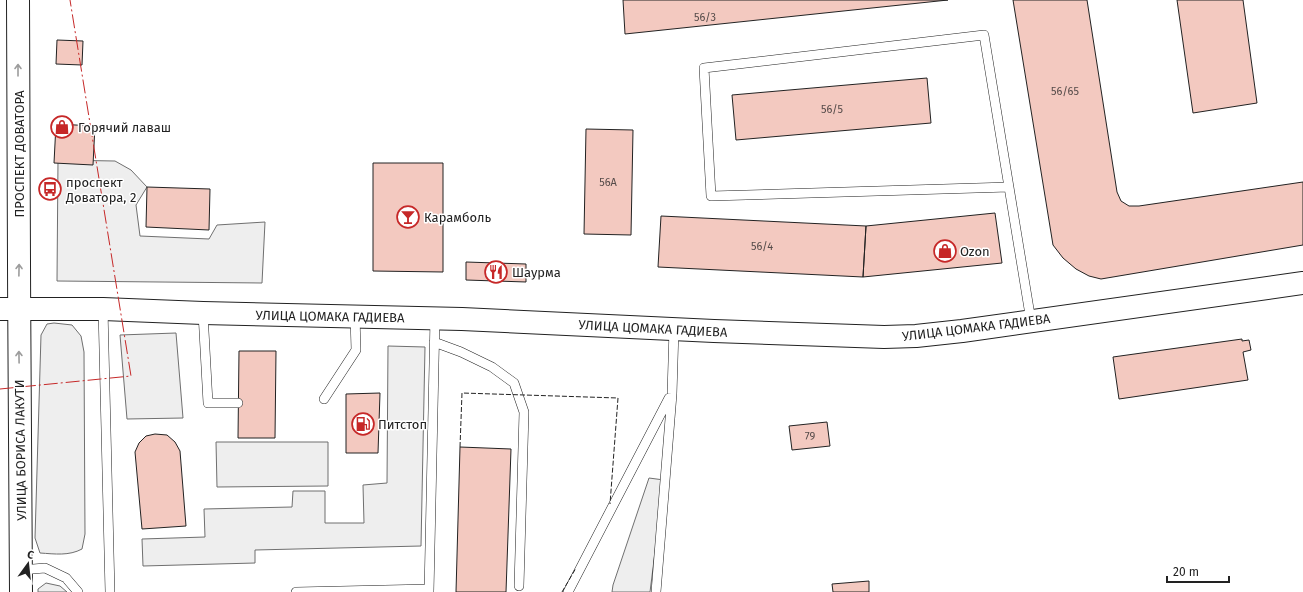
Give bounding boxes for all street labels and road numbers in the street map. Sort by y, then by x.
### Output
street label: ПРОСПЕКТ ДОВАТОРА [12,90,27,218]
street label: УЛИЦА ЦОМАКА ГАДИЕВА [255,308,405,325]
street label: УЛИЦА ЦОМАКА ГАДИЕВА [901,311,1051,344]
street label: УЛИЦА ЦОМАКА ГАДИЕВА [578,317,728,340]
street label: УЛИЦА БОРИСА ЛАКУТИ [12,379,29,521]

